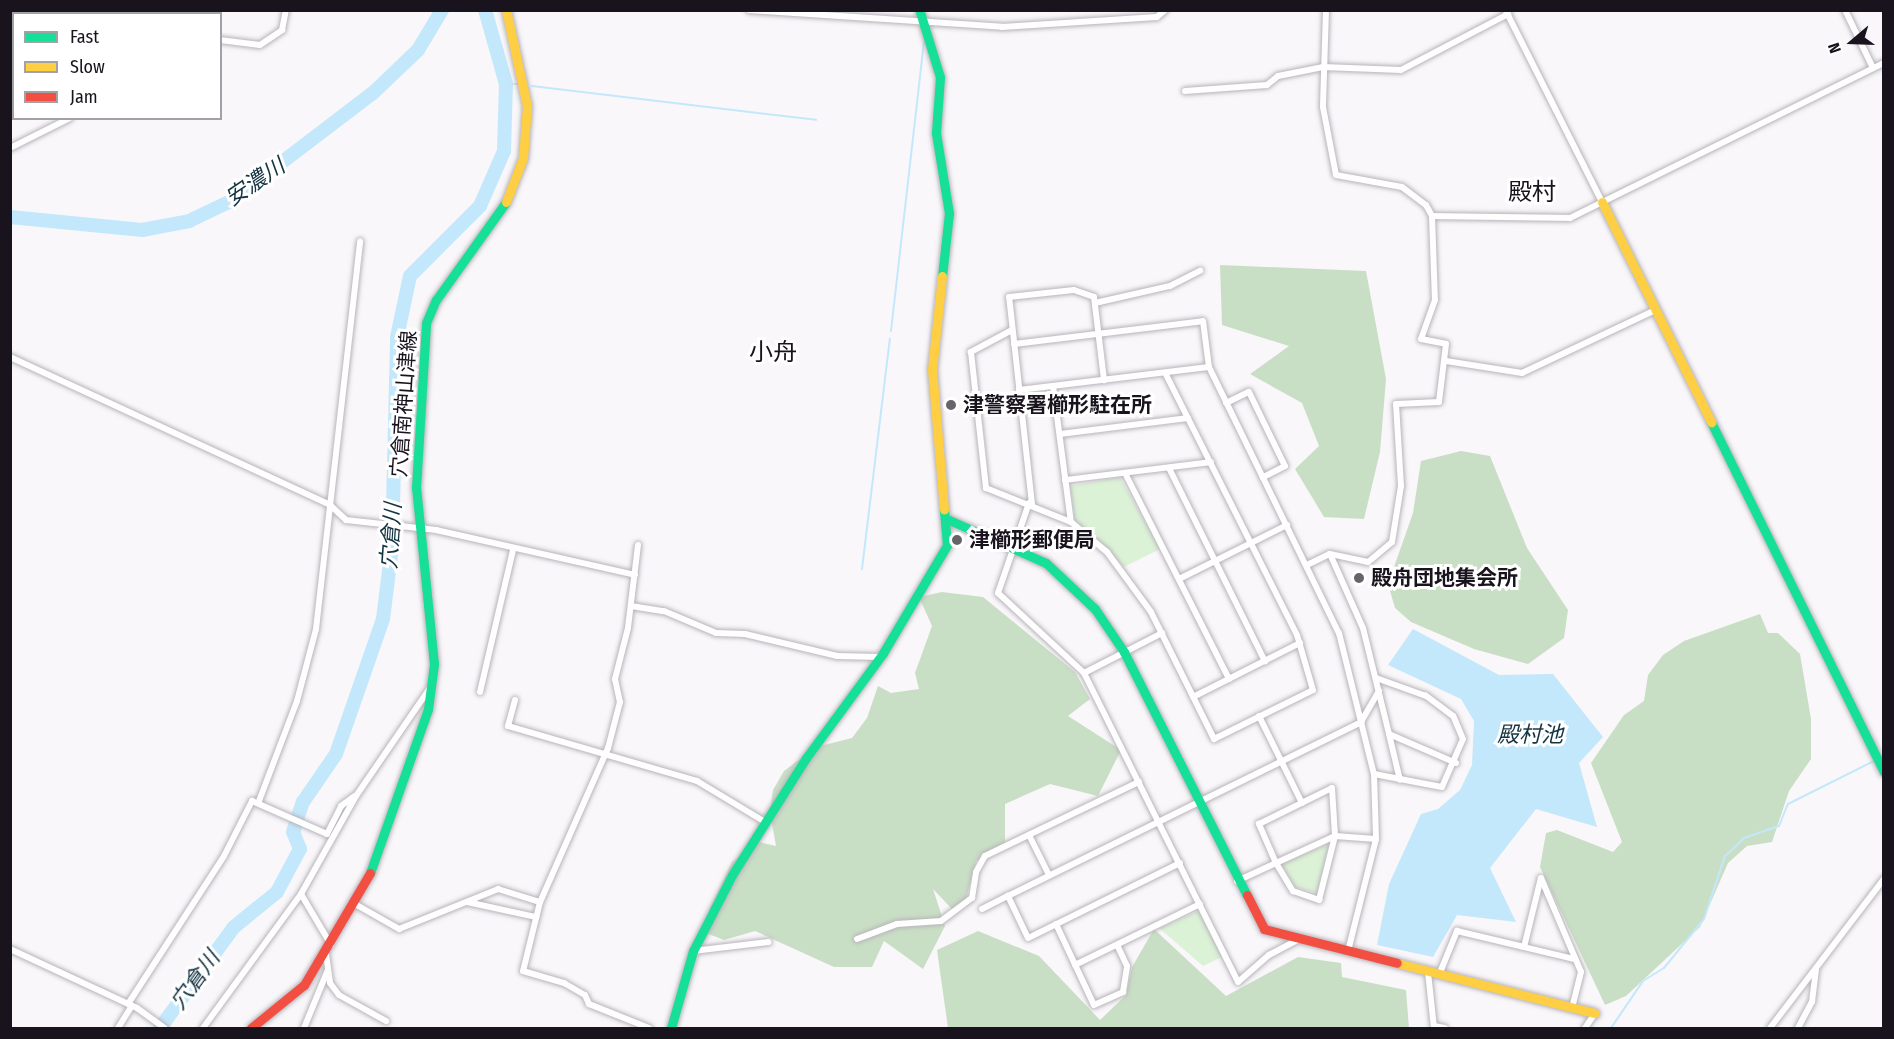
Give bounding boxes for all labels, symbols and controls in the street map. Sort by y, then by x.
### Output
legend [12,12,222,120]
north arrow [1822,12,1882,72]
text: Fast [70,26,99,48]
text: N [1824,40,1845,56]
text: Slow [70,56,105,78]
text: Jam [70,86,98,108]
water label: 安濃川 [220,153,290,211]
district label: 殿村 [1508,179,1556,207]
street label: 穴倉南神山津線 [386,330,422,478]
district label: 小舟 [749,339,797,367]
place label: 津警察署櫛形駐在所 [963,392,1152,418]
marker: 津警察署櫛形駐在所 [944,398,958,412]
water label: 穴倉川 [376,502,406,570]
place label: 津櫛形郵便局 [969,527,1095,553]
marker: 津櫛形郵便局 [950,533,964,547]
place label: 殿舟団地集会所 [1371,565,1518,591]
marker: 殿舟団地集会所 [1352,571,1366,585]
water label: 殿村池 [1497,722,1563,748]
water label: 穴倉川 [165,946,225,1014]

